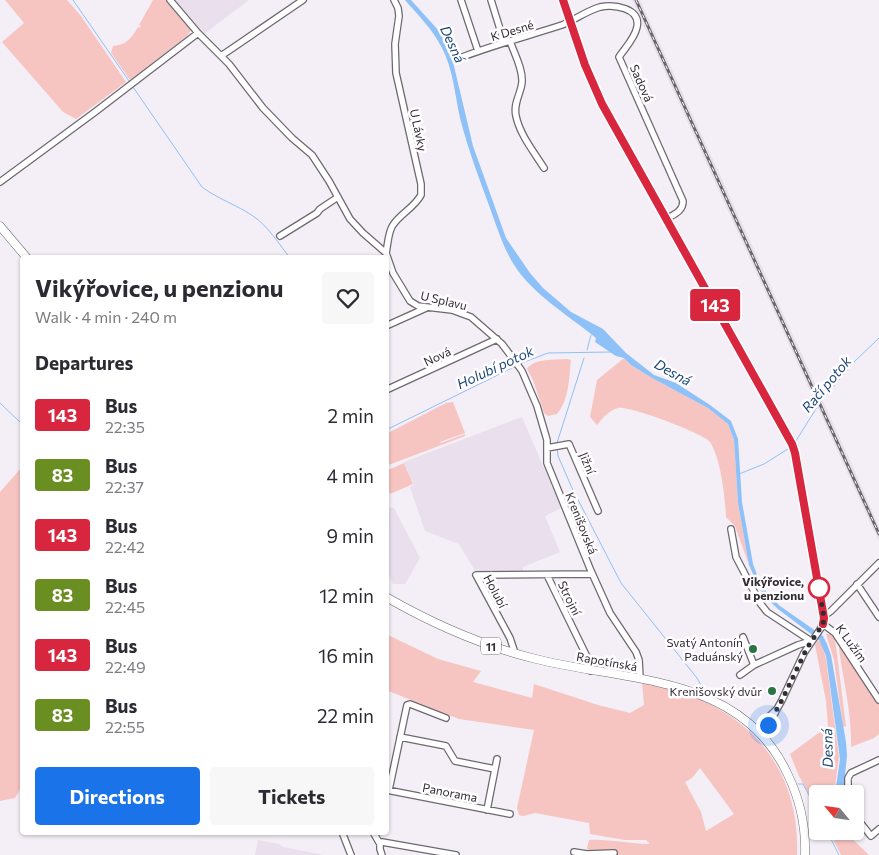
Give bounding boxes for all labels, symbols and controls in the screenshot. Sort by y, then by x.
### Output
street label: K Desné [489,17,535,43]
water label: Desná [437,23,469,66]
street label: Sadová [628,62,656,104]
street label: U Lávky [408,108,430,152]
button: heart [322,272,374,324]
text: Vikýřovice, u penzionu [35,273,284,302]
street label: U Splavu [419,288,469,312]
line badge: 143 [686,289,744,321]
text: 143 [700,294,730,316]
text: Walk · 4 min · 240 m [35,307,177,326]
water label: Holubí potok [454,342,536,392]
street label: Nová [421,344,453,368]
text: Departures [35,351,133,374]
water label: Račí potok [798,352,855,415]
water label: Desná [652,355,695,389]
text: Bus [105,394,137,417]
text: 143 [48,404,77,426]
text: 2 min [327,404,374,427]
text: 22:35 [105,417,145,436]
street label: Jižní [576,450,599,477]
text: Bus [105,454,137,477]
text: 83 [52,464,73,486]
text: 4 min [327,464,374,487]
text: 22:37 [105,477,144,496]
street label: Krenišovská [563,490,601,556]
text: Bus [105,514,137,537]
text: 143 [48,524,77,546]
text: 9 min [326,524,374,547]
text: 22:42 [105,537,145,556]
street label: Holubí [481,572,511,611]
text: Bus [105,574,137,597]
place label: Vikýřovice, u penzionu [742,574,804,602]
marker: Vikýřovice, u penzionu [808,577,830,599]
street label: Strojní [556,578,585,618]
text: 83 [52,584,73,606]
text: 12 min [319,584,374,607]
text: 22:45 [105,597,145,616]
street label: K Lužím [834,621,870,665]
text: Bus [105,634,137,657]
place label: Svatý Antonín Paduánský [666,635,743,663]
road number: 11 [481,637,501,654]
marker: Svatý Antonín Paduánský [747,643,759,655]
text: 143 [48,644,77,666]
text: 16 min [318,644,374,667]
street label: Rapotínská [575,649,639,673]
text: 22:49 [105,657,146,676]
place label: Krenišovský dvůr [670,684,762,698]
marker: Krenišovský dvůr [766,685,778,697]
text: Bus [105,694,137,717]
text: 83 [52,704,73,726]
text: 22 min [317,704,374,727]
your location [756,713,781,738]
text: 22:55 [105,717,145,736]
water label: Desná [818,727,836,768]
button: Directions [35,767,200,825]
button: Tickets [210,767,374,825]
street label: Panorama [421,780,479,804]
north arrow [809,785,864,840]
map controls [809,785,864,840]

